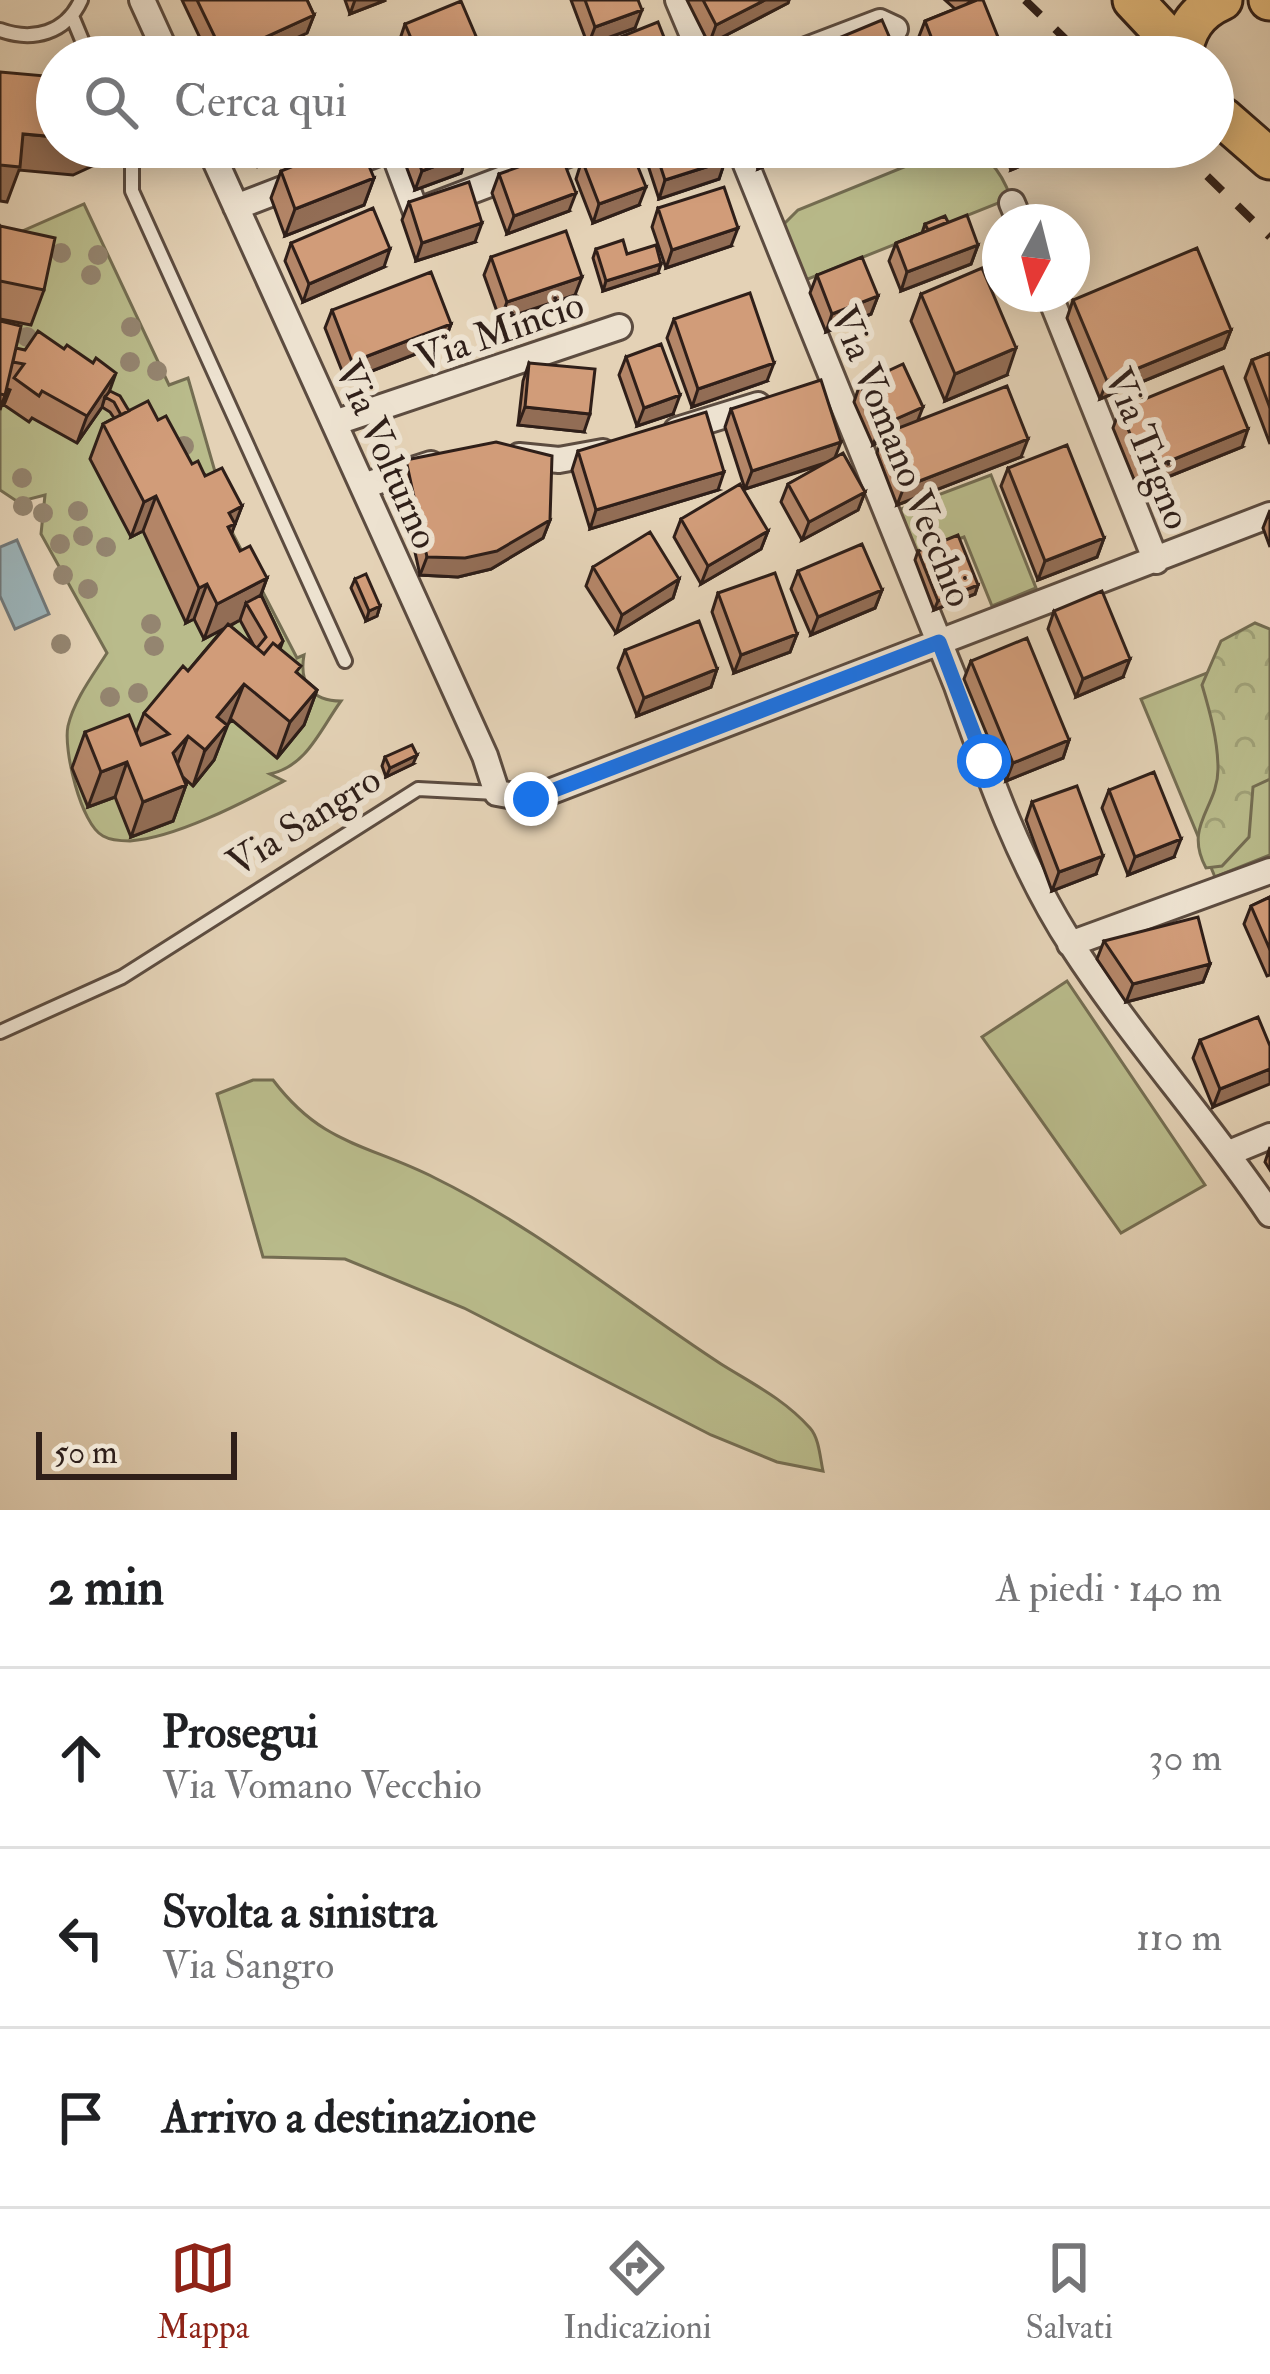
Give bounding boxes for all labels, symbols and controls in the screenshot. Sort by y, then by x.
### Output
search box [36,36,1234,168]
icon: search [78,69,144,135]
text: Cerca qui [174,74,347,130]
north arrow [982,204,1090,312]
street label: Via Mincio [409,280,590,383]
street label: Via Vomano Vecchio [819,299,984,614]
street label: Via Volturno [323,353,450,556]
street label: Via Trigno [1093,361,1202,536]
route start [957,734,1011,788]
street label: Via Sangro [218,755,390,888]
route end [504,772,558,826]
scale bar [36,1426,237,1479]
text: 50 m [54,1432,118,1473]
text: 2 min [48,1556,164,1620]
text: A piedi · 140 m [996,1564,1222,1613]
text: Prosegui [162,1705,318,1761]
icon: ahead [48,1725,114,1791]
text: 30 m [1149,1733,1222,1782]
text: Via Vomano Vecchio [162,1761,482,1810]
text: Svolta a sinistra [162,1885,437,1941]
icon: left [48,1905,114,1971]
text: 110 m [1136,1913,1222,1962]
text: Via Sangro [162,1941,334,1990]
icon: arrive [48,2085,114,2151]
text: Arrivo a destinazione [162,2090,536,2146]
tab: Mappa [157,2235,249,2348]
tab: Indicazioni [563,2235,712,2348]
tab: Salvati [1026,2235,1113,2348]

